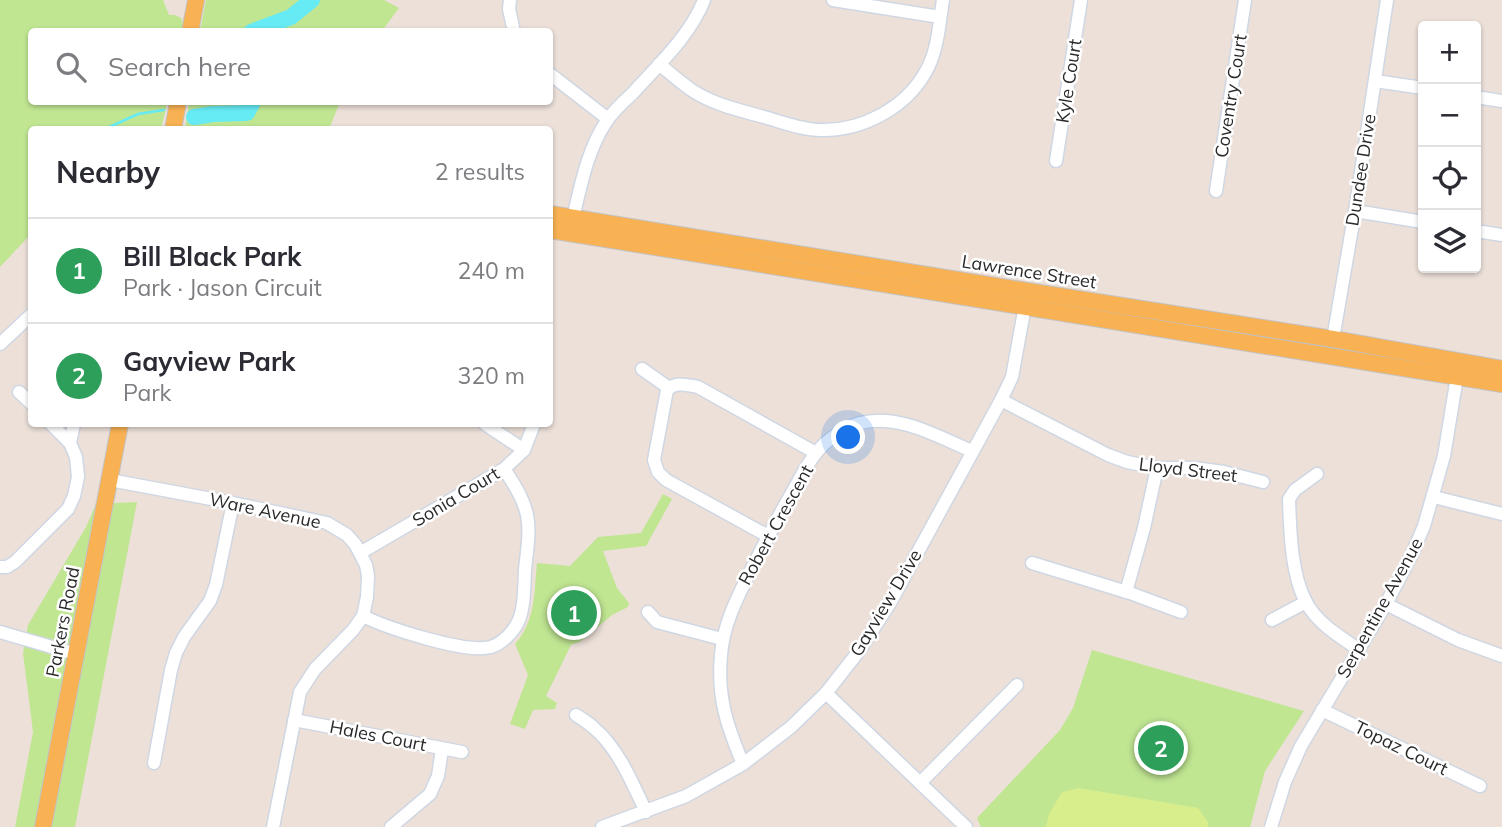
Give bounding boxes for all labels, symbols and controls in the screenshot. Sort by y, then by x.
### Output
map controls [1418,21,1481,273]
button: + [1418,21,1481,84]
search box [28,28,553,105]
street label: Coventry Court [1209,32,1252,159]
street label: Kyle Court [1051,37,1087,125]
icon: search [52,48,90,86]
text: Search here [108,50,251,83]
button: − [1418,84,1481,147]
street label: Dundee Drive [1340,112,1381,228]
button: locate [1418,147,1481,210]
text: Nearby [56,153,160,191]
text: 2 results [435,157,525,186]
button: layers [1418,210,1481,273]
text: Bill Black Park [123,240,301,273]
street label: Lawrence Street [960,250,1098,293]
text: 1 [72,256,86,285]
text: 240 m [457,256,525,285]
text: Park · Jason Circuit [123,273,322,302]
text: Gayview Park [123,345,295,378]
text: 2 [72,361,86,390]
text: 320 m [457,361,525,390]
text: Park [123,378,171,407]
your location [831,420,865,454]
street label: Lloyd Street [1138,452,1239,487]
street label: Robert Crescent [733,461,818,589]
street label: Sonia Court [408,462,503,532]
street label: Ware Avenue [207,487,323,534]
street label: Serpentine Avenue [1331,534,1428,682]
street label: Gayview Drive [845,545,927,661]
street label: Parkers Road [41,565,84,679]
pin: 1 [551,587,597,639]
street label: Hales Court [328,715,428,756]
street label: Topaz Court [1351,715,1452,780]
pin: 2 [1138,722,1184,774]

